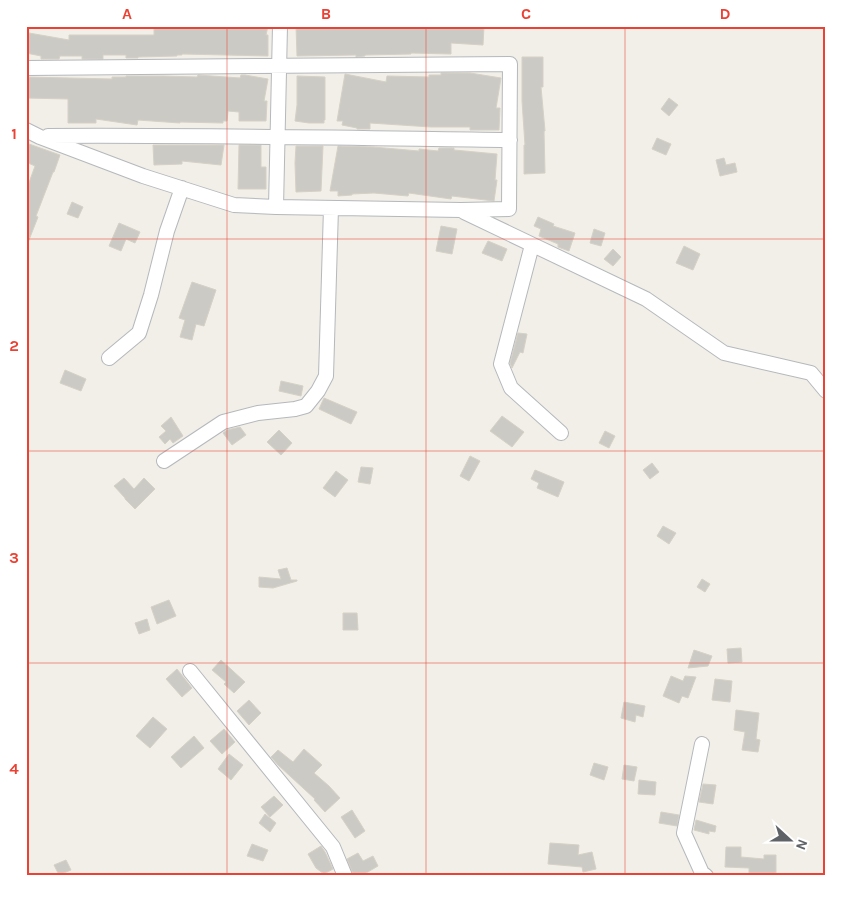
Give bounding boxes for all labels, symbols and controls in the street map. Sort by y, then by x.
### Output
text: A [122,4,132,23]
text: B [321,4,331,23]
text: C [521,4,531,23]
text: D [720,4,731,23]
text: 1 [11,124,17,143]
text: 2 [9,336,19,355]
text: 3 [9,548,19,567]
text: 4 [9,759,19,778]
north arrow [764,814,814,864]
text: N [792,837,811,852]

